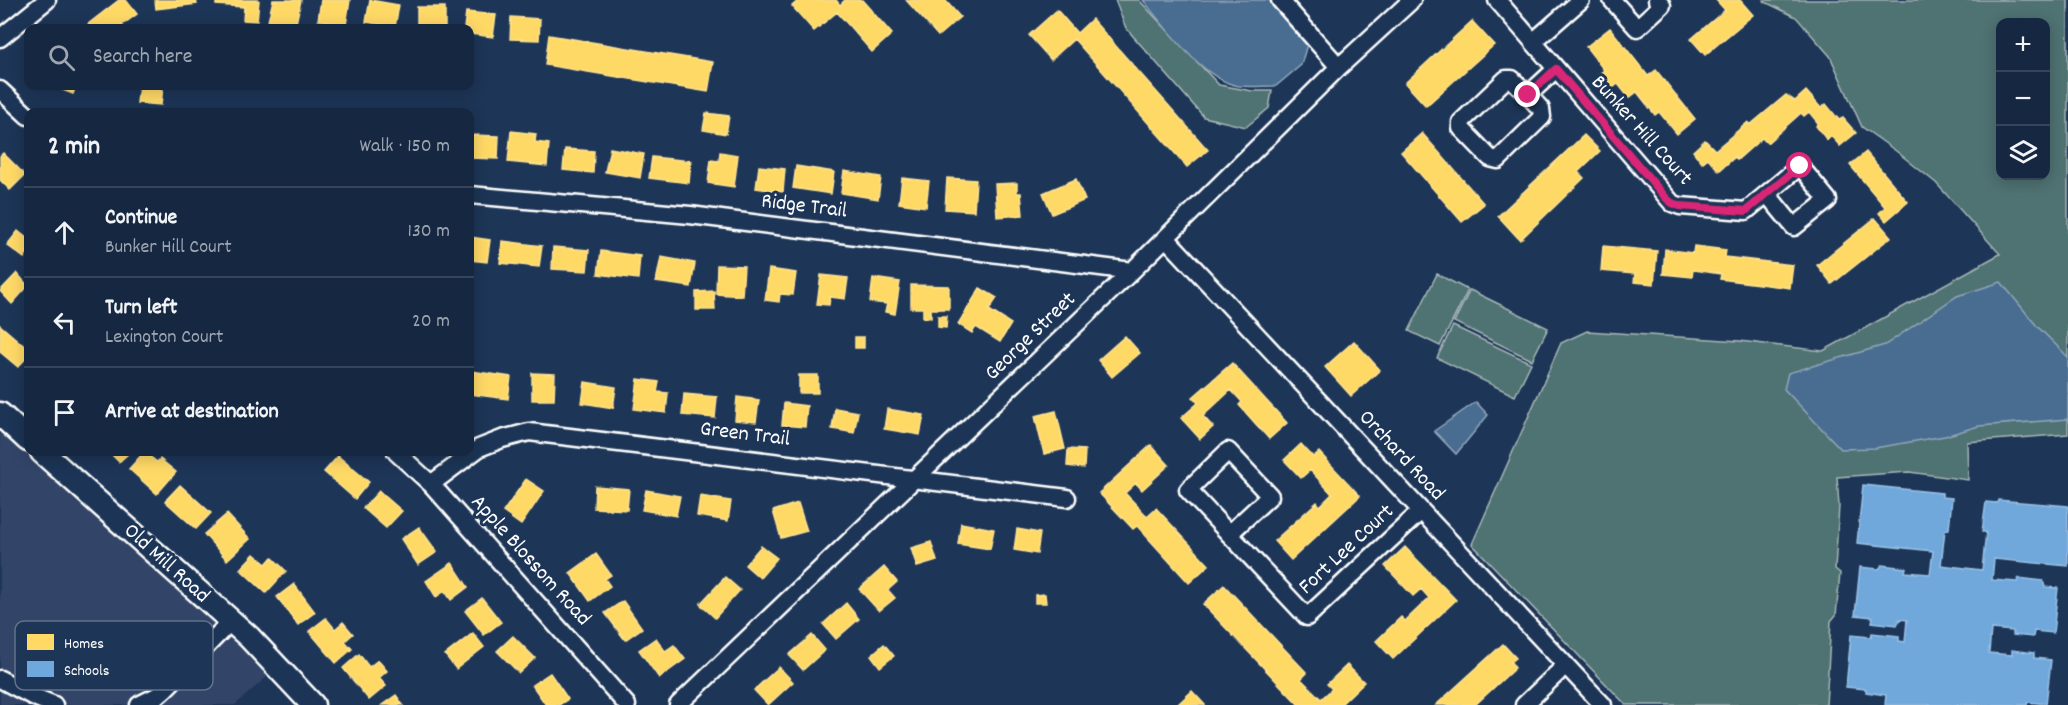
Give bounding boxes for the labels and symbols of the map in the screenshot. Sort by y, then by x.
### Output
street label: Bunker Hill Court [1583,69,1699,193]
route end [1514,81,1540,107]
route start [1786,152,1812,178]
street label: Ridge Trail [759,186,849,228]
street label: George Street [978,285,1084,389]
street label: Orchard Road [1351,403,1451,509]
street label: Green Trail [698,414,792,456]
street label: Apple Blossom Road [463,488,597,634]
street label: Fort Lee Court [1292,497,1402,603]
street label: Old Mill Road [116,517,216,611]
legend [15,621,213,690]
text: Homes [64,633,104,656]
text: Schools [64,660,110,683]

